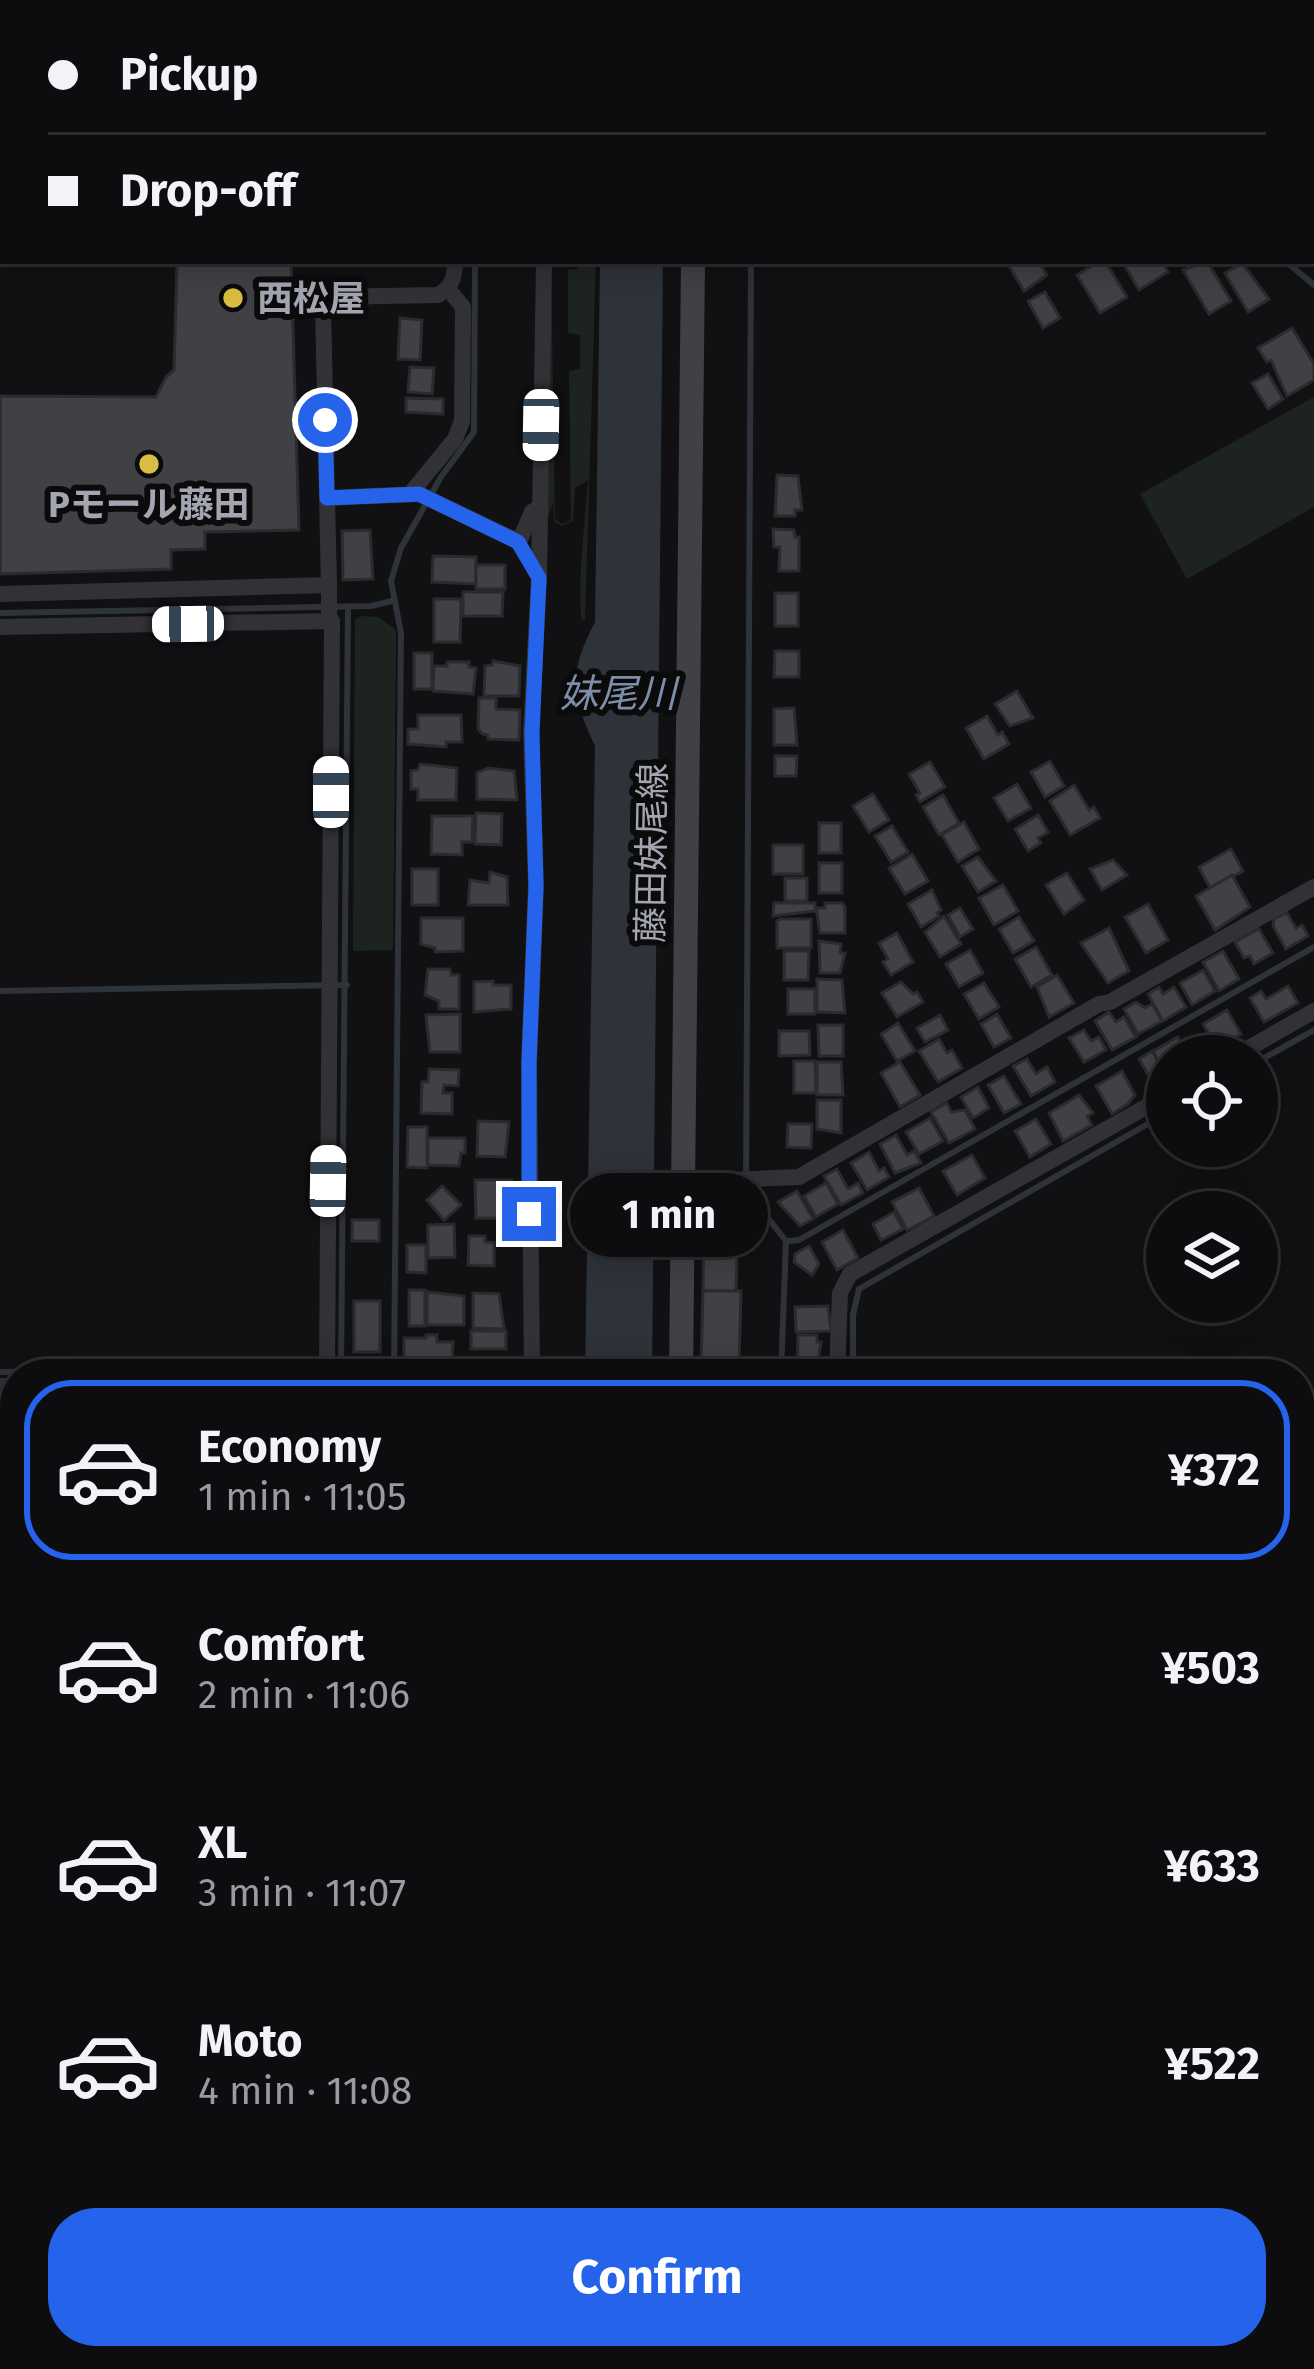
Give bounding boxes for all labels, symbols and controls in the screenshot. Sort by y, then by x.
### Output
text: Pickup [120,48,258,102]
text: Drop-off [120,164,296,218]
place label: 西松屋 [257,277,365,321]
marker: 西松屋 [220,285,246,311]
car [522,389,560,461]
route start [298,393,352,447]
marker: Pモール藤田 [136,451,162,477]
place label: Pモール藤田 [48,483,250,527]
car [152,605,224,643]
water label: 妹尾川 [559,671,680,717]
car [313,756,349,828]
street label: 藤田妹尾線 [628,763,676,943]
map controls [1146,1035,1278,1323]
button: locate [1146,1035,1278,1167]
car [309,1145,347,1217]
callout: 1 min [571,1172,769,1256]
route end [502,1187,556,1241]
button: layers [1146,1191,1278,1323]
text: 1 min [622,1192,716,1238]
icon: car [54,1416,162,1524]
text: Economy [198,1420,381,1474]
text: ¥372 [1168,1443,1260,1497]
text: 1 min · 11:05 [198,1474,406,1520]
icon: car [54,1614,162,1722]
text: Comfort [198,1618,365,1672]
text: ¥503 [1161,1641,1260,1695]
text: 2 min · 11:06 [198,1672,410,1718]
icon: car [54,1812,162,1920]
text: XL [198,1816,247,1870]
text: ¥633 [1164,1839,1260,1893]
text: 3 min · 11:07 [198,1870,406,1916]
icon: car [54,2010,162,2118]
text: Moto [198,2014,303,2068]
text: ¥522 [1165,2037,1260,2091]
text: 4 min · 11:08 [198,2068,412,2114]
button: Confirm [48,2208,1266,2346]

